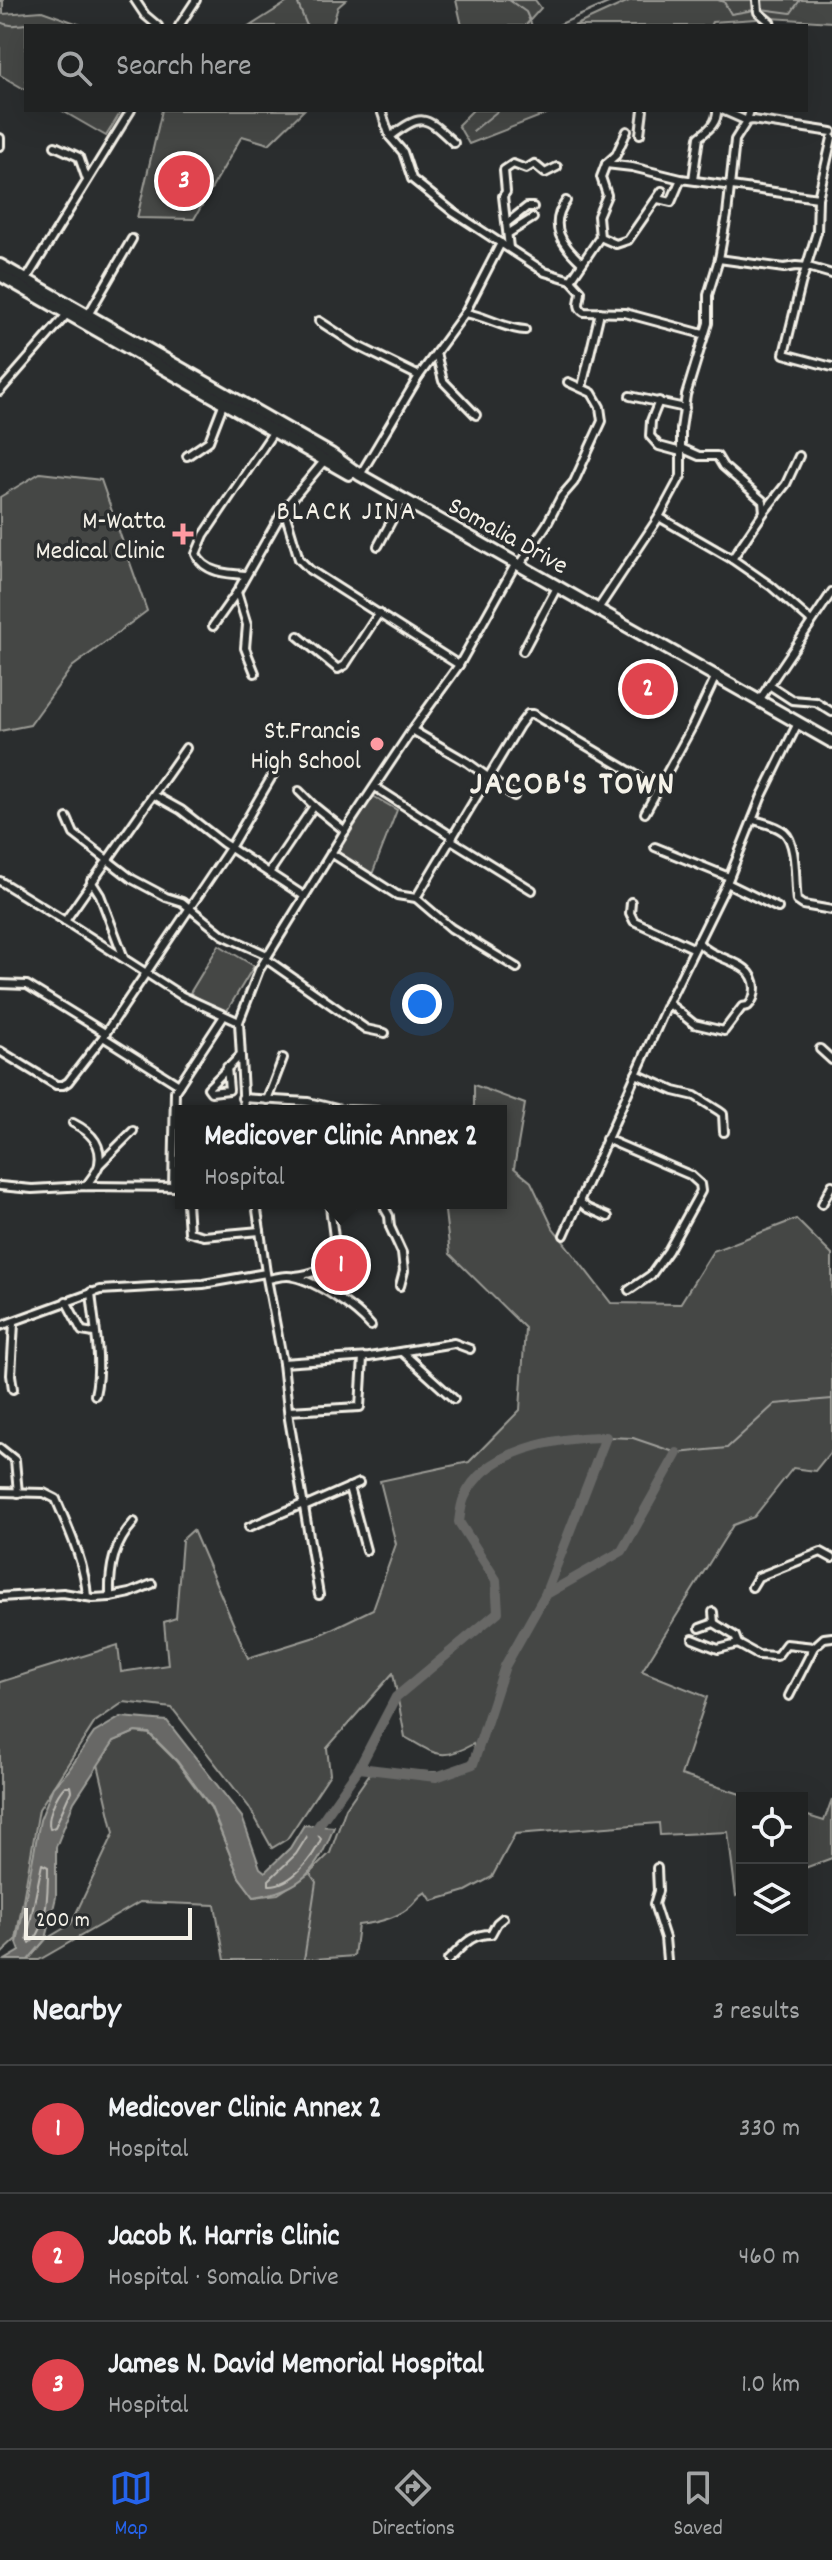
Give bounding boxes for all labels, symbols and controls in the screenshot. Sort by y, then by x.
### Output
search box [24,24,808,112]
icon: search [52,46,96,90]
text: Search here [116,47,252,90]
pin: 3 [158,151,210,211]
street label: Somalia Drive [440,489,574,585]
district label: BLACK JINA [276,494,418,534]
place label: M-Watta Medical Clinic [36,504,166,571]
marker: M-Watta Medical Clinic [172,523,194,545]
pin: 2 [622,659,674,719]
place label: St.Francis High School [251,714,361,781]
marker: St.Francis High School [368,735,386,753]
district label: JACOB'S TOWN [470,762,676,811]
your location [402,984,442,1024]
popup [175,1105,507,1209]
text: Medicover Clinic Annex 2 [204,1117,478,1160]
text: Hospital [204,1160,285,1197]
pin: 1 [315,1235,367,1295]
map controls [736,1792,808,1936]
button: locate [736,1792,808,1864]
button: layers [736,1864,808,1936]
scale bar [24,1904,192,1940]
text: 200 m [36,1906,90,1937]
text: Nearby [32,1988,121,2037]
text: 3 results [713,1994,800,2031]
text: Medicover Clinic Annex 2 [108,2089,382,2132]
text: 1 [55,2111,61,2148]
text: 330 m [739,2111,800,2148]
text: Hospital [108,2132,189,2169]
text: Jacob K. Harris Clinic [108,2217,340,2260]
text: 2 [52,2239,64,2276]
text: 460 m [738,2239,800,2276]
text: Hospital · Somalia Drive [108,2260,339,2297]
text: James N. David Memorial Hospital [108,2345,484,2388]
text: 3 [52,2367,64,2404]
text: 1.0 km [741,2367,800,2404]
text: Hospital [108,2388,189,2425]
tab: Map [109,2466,153,2545]
tab: Directions [372,2466,455,2545]
tab: Saved [674,2466,723,2545]

